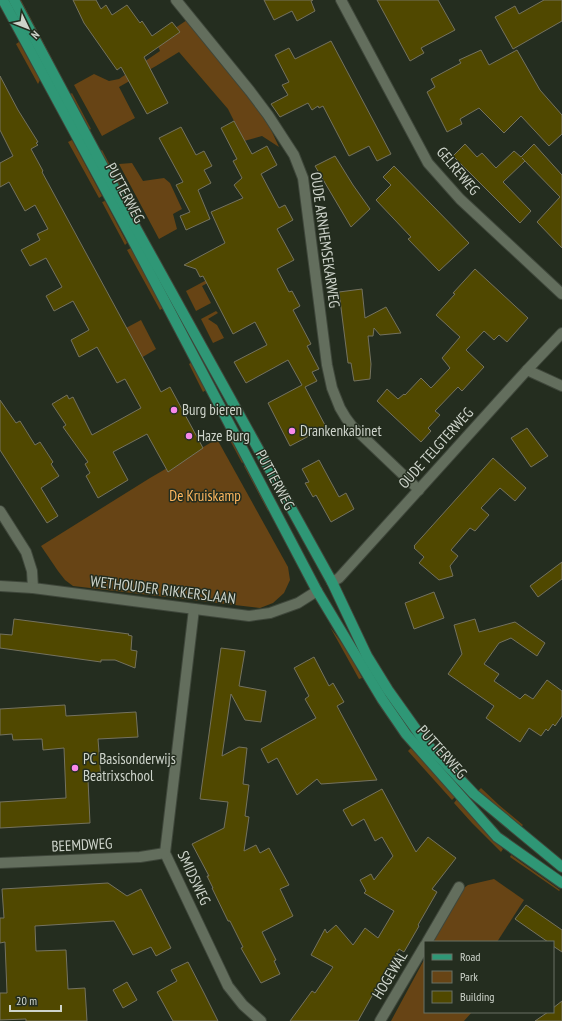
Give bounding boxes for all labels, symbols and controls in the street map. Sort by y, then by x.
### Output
north arrow [8,8,48,48]
text: N [28,28,42,42]
street label: GELREWEG [433,143,484,199]
street label: PUTTERWEG [102,159,149,226]
street label: OUDE ARNHEMSEKARWEG [307,171,344,309]
place label: Burg bieren [182,400,242,419]
street label: OUDE TELGTERWEG [394,403,477,492]
marker: Burg bieren [169,405,179,415]
place label: Drankenkabinet [300,421,382,440]
place label: Haze Burg [197,426,250,445]
marker: Drankenkabinet [287,426,297,436]
marker: Haze Burg [184,431,194,441]
street label: PUTTERWEG [252,446,299,513]
park label: De Kruiskamp [169,486,241,505]
street label: WETHOUDER RIKKERSLAAN [89,571,237,608]
street label: PUTTERWEG [413,721,471,782]
place label: PC Basisonderwijs Beatrixschool [83,749,176,785]
marker: PC Basisonderwijs Beatrixschool [70,763,80,773]
street label: BEEMDWEG [51,833,113,856]
street label: SMIDSWEG [174,848,215,908]
legend [424,941,554,1013]
street label: HOGEWAL [368,946,412,1002]
text: Road [460,949,480,964]
text: Park [460,969,478,984]
scale bar [10,987,61,1013]
text: Building [460,989,495,1004]
text: 20 m [16,993,37,1008]

